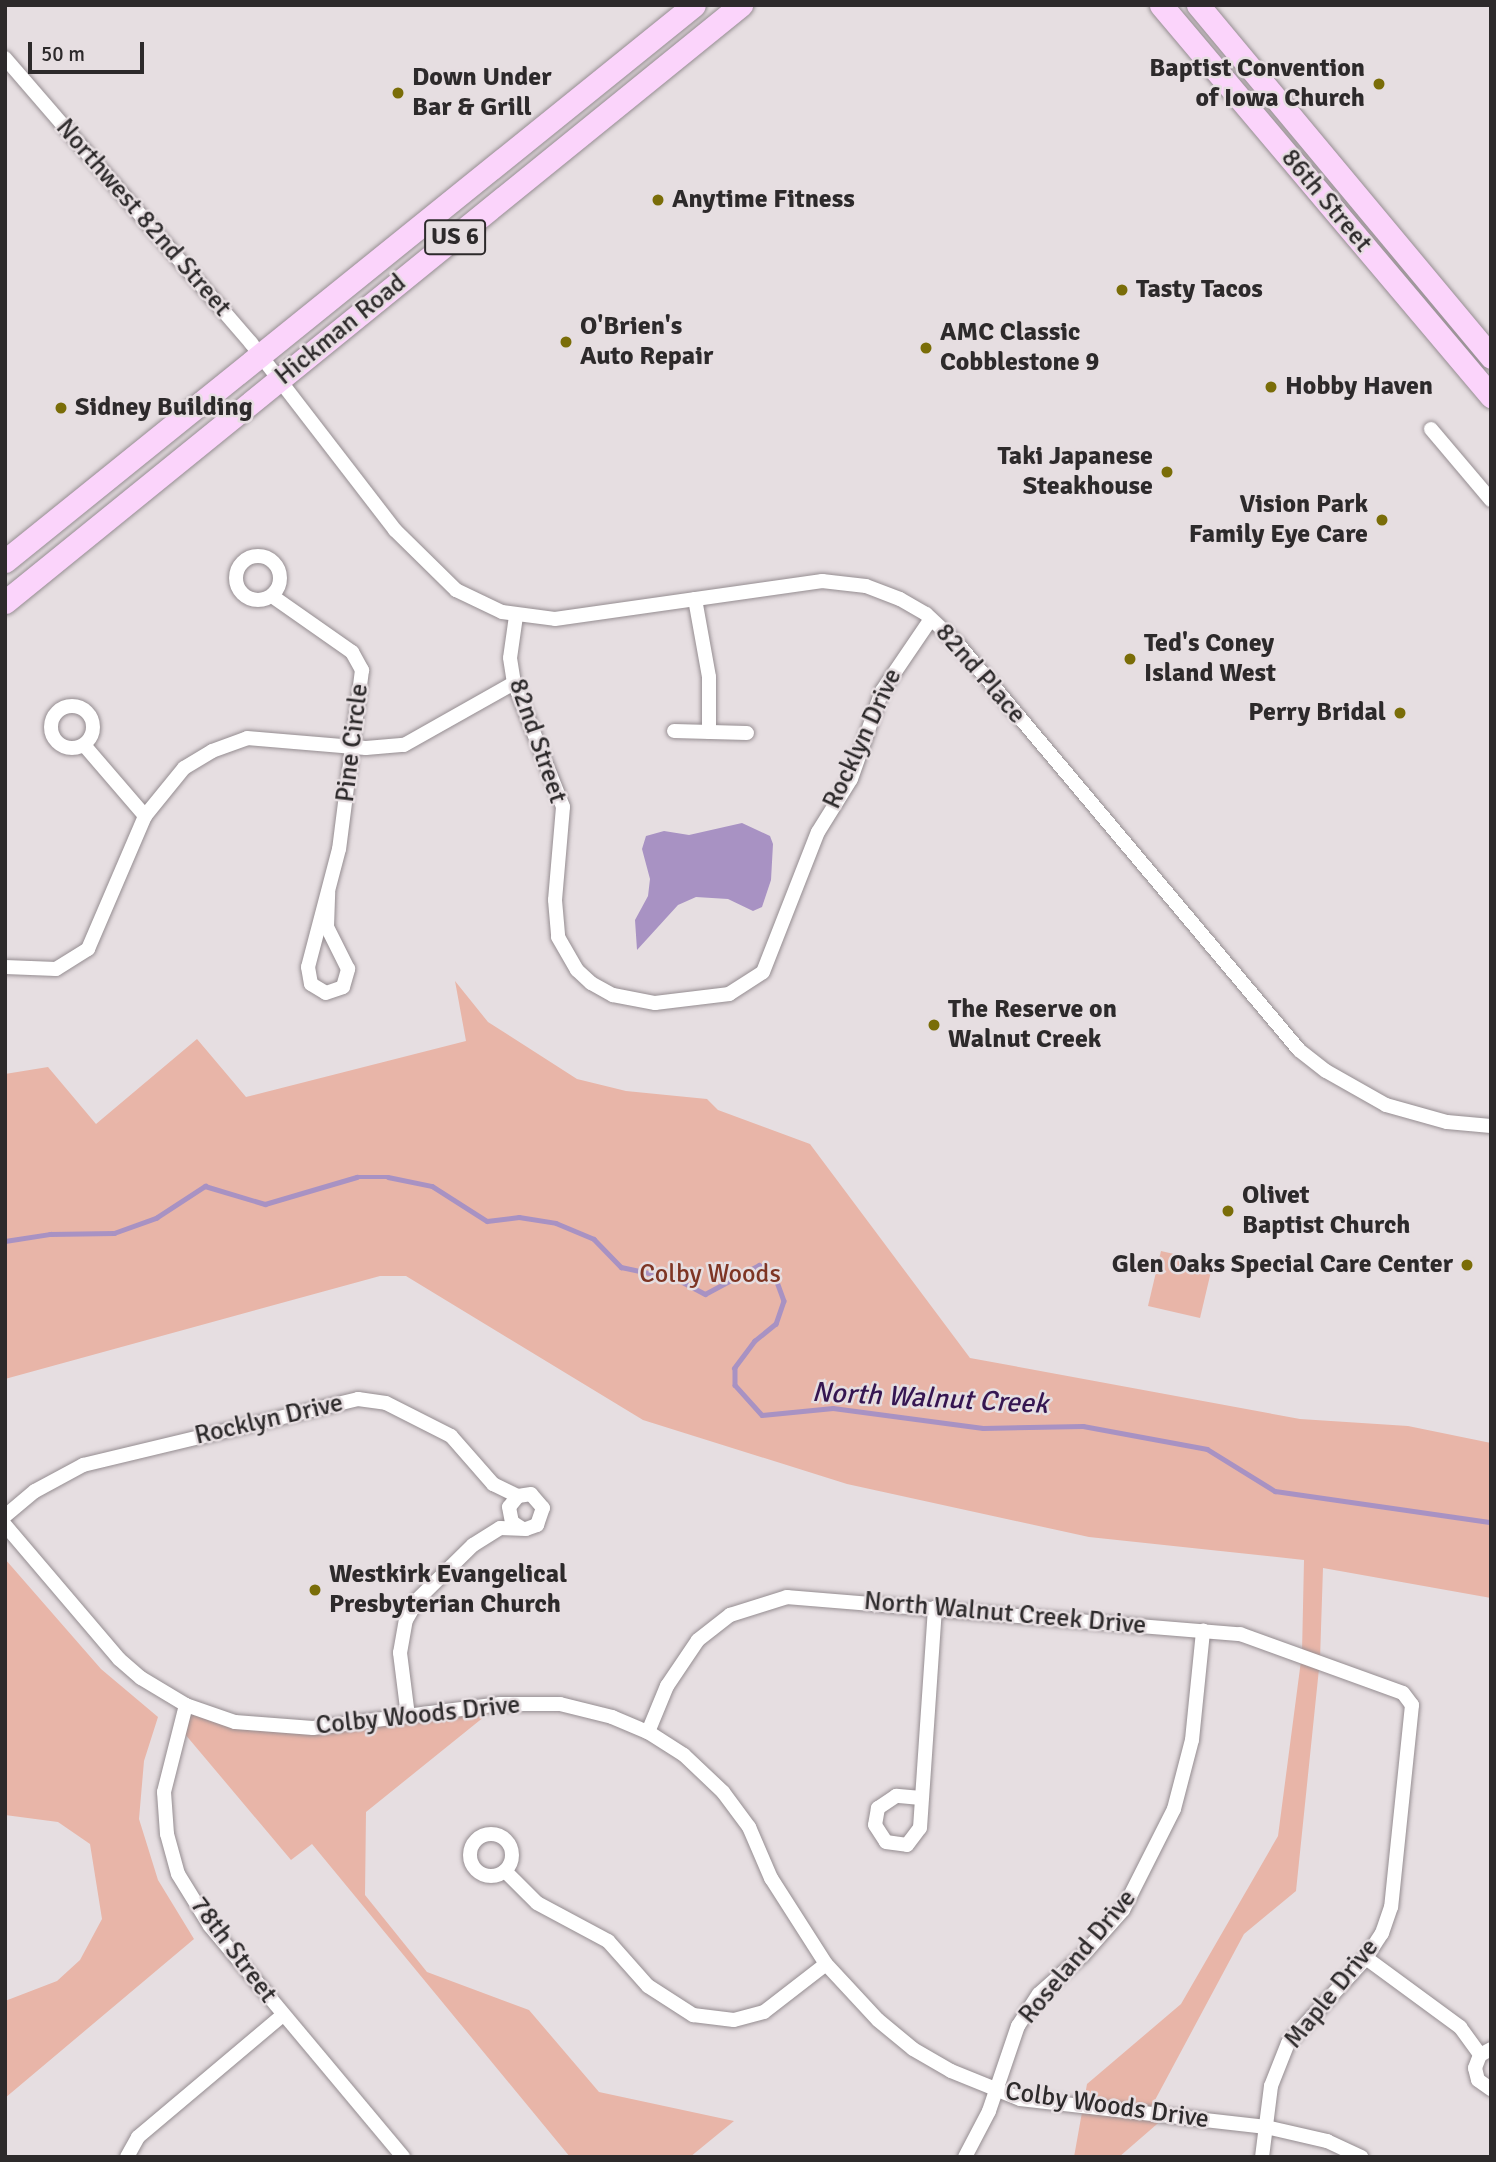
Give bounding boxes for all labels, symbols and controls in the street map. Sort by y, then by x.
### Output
scale bar [32,28,147,72]
text: 50 m [41,41,85,67]
place label: Baptist Convention of Iowa Church [1149,53,1365,114]
place label: Down Under Bar & Grill [412,62,551,124]
marker: Baptist Convention of Iowa Church [1371,76,1387,92]
marker: Down Under Bar & Grill [390,85,406,101]
street label: Northwest 82nd Street [49,113,237,323]
street label: 86th Street [1274,143,1378,259]
place label: Anytime Fitness [672,184,855,216]
marker: Anytime Fitness [650,192,666,208]
road number: US 6 [424,216,486,258]
street label: Hickman Road [269,268,413,392]
place label: Tasty Tacos [1136,274,1263,306]
marker: Tasty Tacos [1114,282,1130,298]
place label: O'Brien's Auto Repair [580,311,713,372]
place label: AMC Classic Cobblestone 9 [940,317,1099,378]
marker: O'Brien's Auto Repair [558,334,574,350]
marker: AMC Classic Cobblestone 9 [918,340,934,356]
place label: Hobby Haven [1285,371,1433,403]
marker: Hobby Haven [1263,379,1279,395]
place label: Sidney Building [75,392,253,424]
marker: Sidney Building [53,400,69,416]
place label: Taki Japanese Steakhouse [997,441,1153,503]
marker: Taki Japanese Steakhouse [1159,464,1175,480]
place label: Vision Park Family Eye Care [1189,489,1368,550]
marker: Vision Park Family Eye Care [1374,512,1390,528]
street label: 82nd Place [928,618,1032,730]
place label: Ted's Coney Island West [1144,628,1276,690]
marker: Ted's Coney Island West [1122,651,1138,667]
street label: Rocklyn Drive [817,664,909,814]
street label: 82nd Street [501,675,573,807]
street label: Pine Circle [330,682,376,804]
place label: Perry Bridal [1248,697,1386,729]
marker: Perry Bridal [1392,705,1408,721]
place label: The Reserve on Walnut Creek [948,994,1117,1056]
marker: The Reserve on Walnut Creek [926,1017,942,1033]
place label: Olivet Baptist Church [1242,1180,1410,1242]
marker: Olivet Baptist Church [1220,1203,1236,1219]
place label: Glen Oaks Special Care Center [1112,1249,1453,1281]
marker: Glen Oaks Special Care Center [1459,1257,1475,1273]
park label: Colby Woods [639,1259,781,1291]
water label: North Walnut Creek [811,1375,1049,1421]
street label: Rocklyn Drive [192,1388,346,1452]
place label: Westkirk Evangelical Presbyterian Church [329,1559,567,1620]
marker: Westkirk Evangelical Presbyterian Church [307,1582,323,1598]
street label: North Walnut Creek Drive [863,1586,1147,1642]
street label: Colby Woods Drive [314,1690,522,1742]
street label: Roseland Drive [1013,1883,1143,2031]
street label: 78th Street [183,1891,283,2009]
street label: Maple Drive [1278,1933,1386,2055]
street label: Colby Woods Drive [1003,2076,1211,2136]

